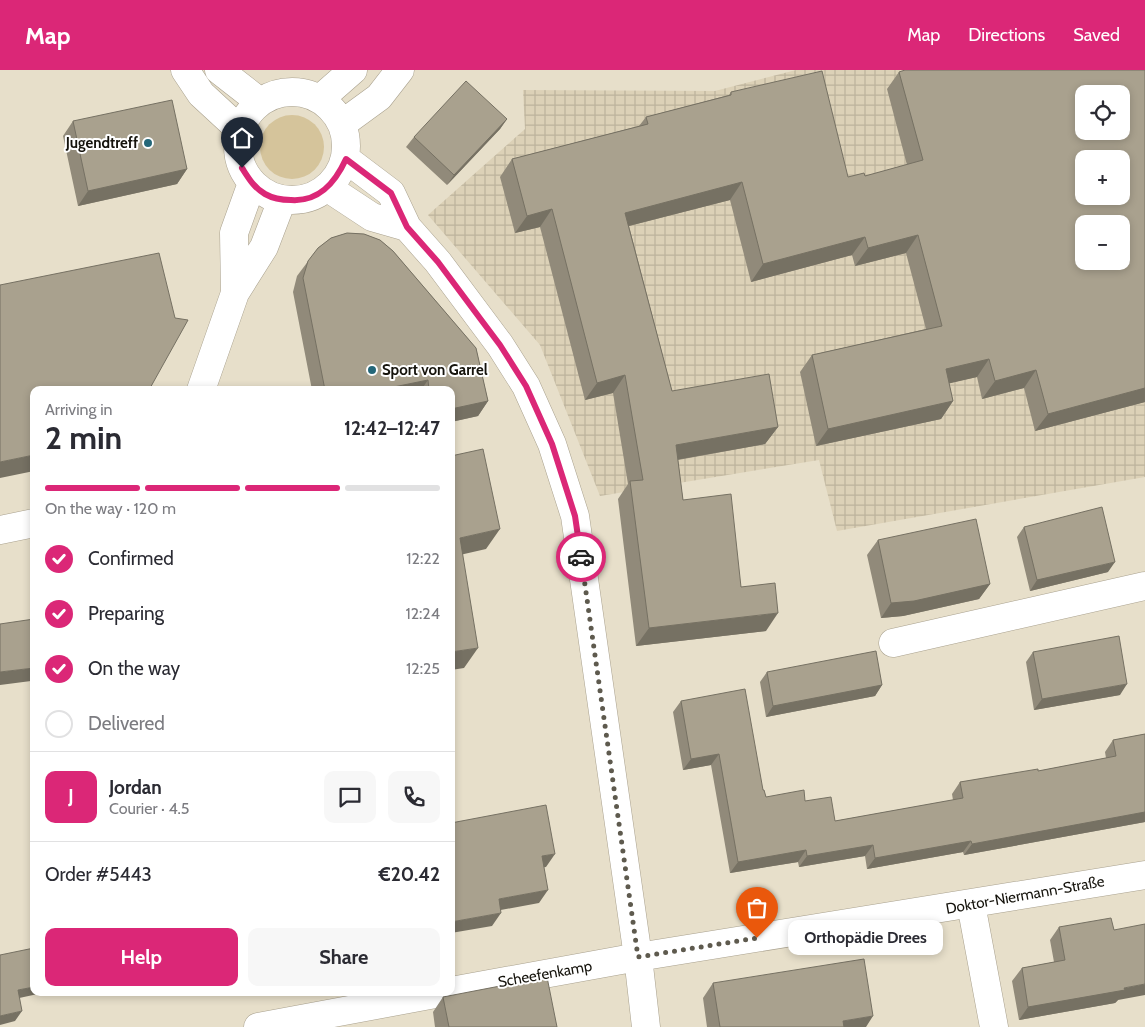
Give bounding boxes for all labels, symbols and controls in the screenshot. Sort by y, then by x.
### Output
text: Map [25,21,71,50]
text: Map [907,24,940,46]
text: Directions [968,24,1045,46]
text: Saved [1073,24,1120,46]
map controls [1075,85,1130,270]
button: locate [1075,85,1130,140]
pin [221,117,263,168]
icon: home [228,124,256,152]
place label: Jugendtreff [65,134,138,152]
marker: Jugendtreff [142,137,154,149]
button: + [1075,150,1130,205]
button: − [1075,215,1130,270]
place label: Sport von Garrel [382,361,488,379]
marker: Sport von Garrel [366,364,378,376]
text: Arriving in [45,400,112,419]
text: 12:42–12:47 [344,417,440,440]
text: 2 min [45,418,122,457]
text: On the way · 120 m [45,499,176,518]
courier [556,532,606,582]
icon: car [567,543,595,571]
icon: check [45,545,73,573]
text: Confirmed [88,547,174,570]
text: 12:22 [406,549,440,568]
icon: check [45,600,73,628]
text: Preparing [88,602,164,625]
text: 12:24 [405,604,440,623]
icon: check [45,655,73,683]
text: On the way [88,657,180,680]
text: 12:25 [406,659,440,678]
text: Delivered [88,712,165,735]
button: chat [324,771,376,823]
button: phone [388,771,440,823]
text: Jordan [109,776,162,799]
text: J [68,785,74,808]
text: Courier · 4.5 [109,799,190,818]
text: Order #5443 [45,863,152,886]
text: €20.42 [378,863,440,886]
street label: Doktor-Niermann-Straße [944,872,1106,918]
pin [736,887,778,938]
icon: bag [743,894,771,922]
callout: Orthopädie Drees [787,920,942,956]
button: Help [45,928,238,986]
button: Share [248,928,440,986]
text: Orthopädie Drees [804,928,927,947]
street label: Scheefenkamp [497,957,593,991]

